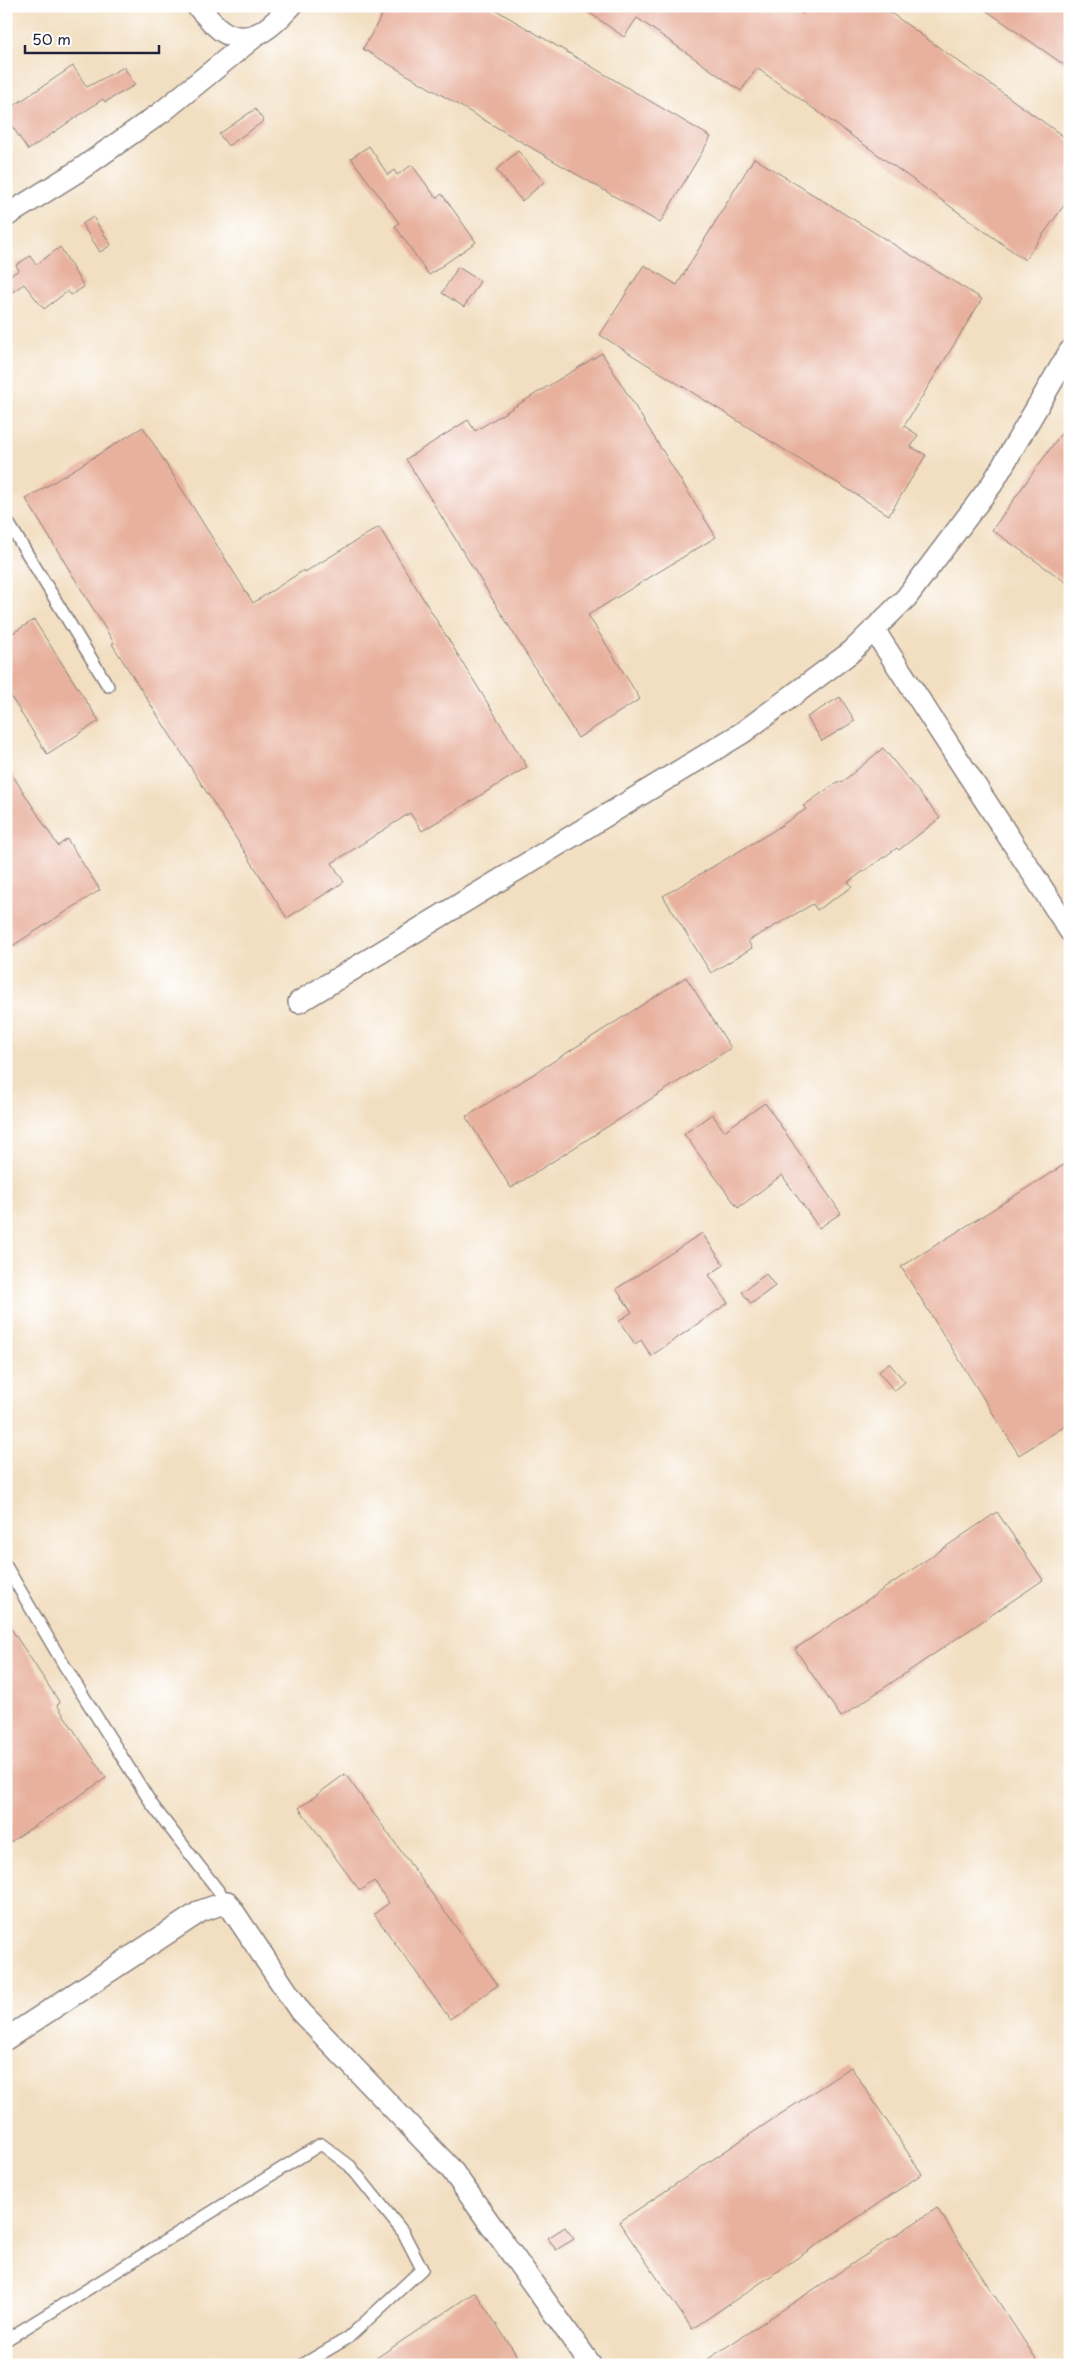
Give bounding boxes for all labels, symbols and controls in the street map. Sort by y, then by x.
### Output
scale bar [25,22,159,54]
text: 50 m [32,27,71,50]

